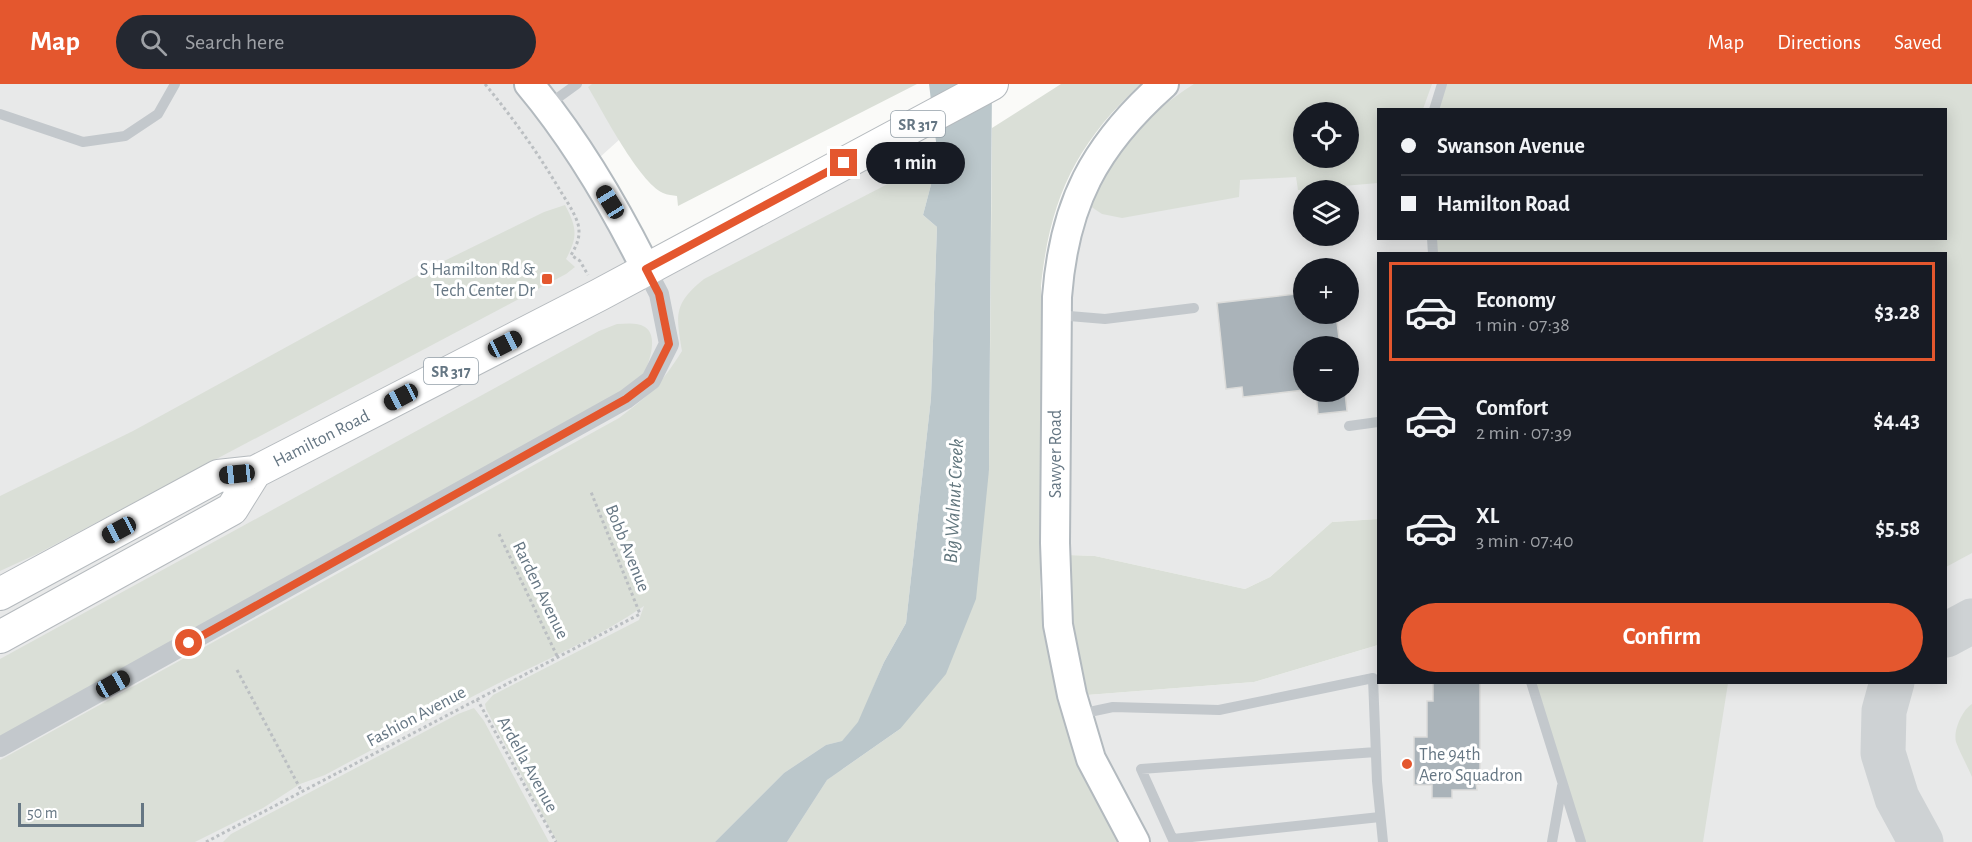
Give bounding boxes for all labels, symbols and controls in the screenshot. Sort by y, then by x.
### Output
search box [116,15,536,69]
icon: search [137,26,170,59]
text: Map [30,28,80,56]
text: Search here [185,31,284,53]
text: Map [1708,32,1744,53]
text: Directions [1777,32,1861,53]
text: Saved [1894,32,1942,53]
map controls [1293,102,1359,402]
button: locate [1293,102,1359,168]
road number: SR 317 [891,111,945,137]
text: Swanson Avenue [1437,135,1585,157]
callout: 1 min [865,142,964,184]
route end [830,149,857,176]
text: 1 min [894,153,937,173]
button: layers [1293,180,1359,246]
car [593,182,627,222]
text: Hamilton Road [1437,193,1570,215]
button: + [1293,258,1359,324]
place label: S Hamilton Rd & Tech Center Dr [420,261,536,300]
marker: S Hamilton Rd & Tech Center Dr [540,272,554,286]
icon: car [1404,285,1458,339]
text: Economy [1476,289,1556,311]
text: $3.28 [1874,301,1920,323]
text: 1 min · 07:38 [1476,315,1570,335]
car [485,328,525,360]
button: − [1293,336,1359,402]
road number: SR 317 [424,358,478,384]
car [381,381,421,413]
icon: car [1404,393,1458,447]
text: Comfort [1476,397,1548,419]
street label: Hamilton Road [270,407,373,471]
text: $4.43 [1873,409,1920,431]
street label: Sawyer Road [1047,410,1065,498]
text: 2 min · 07:39 [1476,423,1572,443]
water label: Big Walnut Creek [941,438,967,564]
car [218,463,256,485]
icon: car [1404,501,1458,555]
street label: Bobb Avenue [601,502,653,595]
text: XL [1476,505,1499,527]
car [99,514,139,546]
text: $5.58 [1875,517,1920,539]
text: 3 min · 07:40 [1476,531,1574,551]
street label: Rarden Avenue [509,539,571,642]
button: Confirm [1401,603,1923,672]
route start [175,629,202,656]
car [93,667,133,701]
street label: Fashion Avenue [364,683,469,751]
street label: Ardella Avenue [493,714,561,815]
place label: The 94th Aero Squadron [1419,746,1523,785]
marker: The 94th Aero Squadron [1400,757,1414,771]
scale bar [18,800,144,828]
text: 50 m [27,805,58,821]

